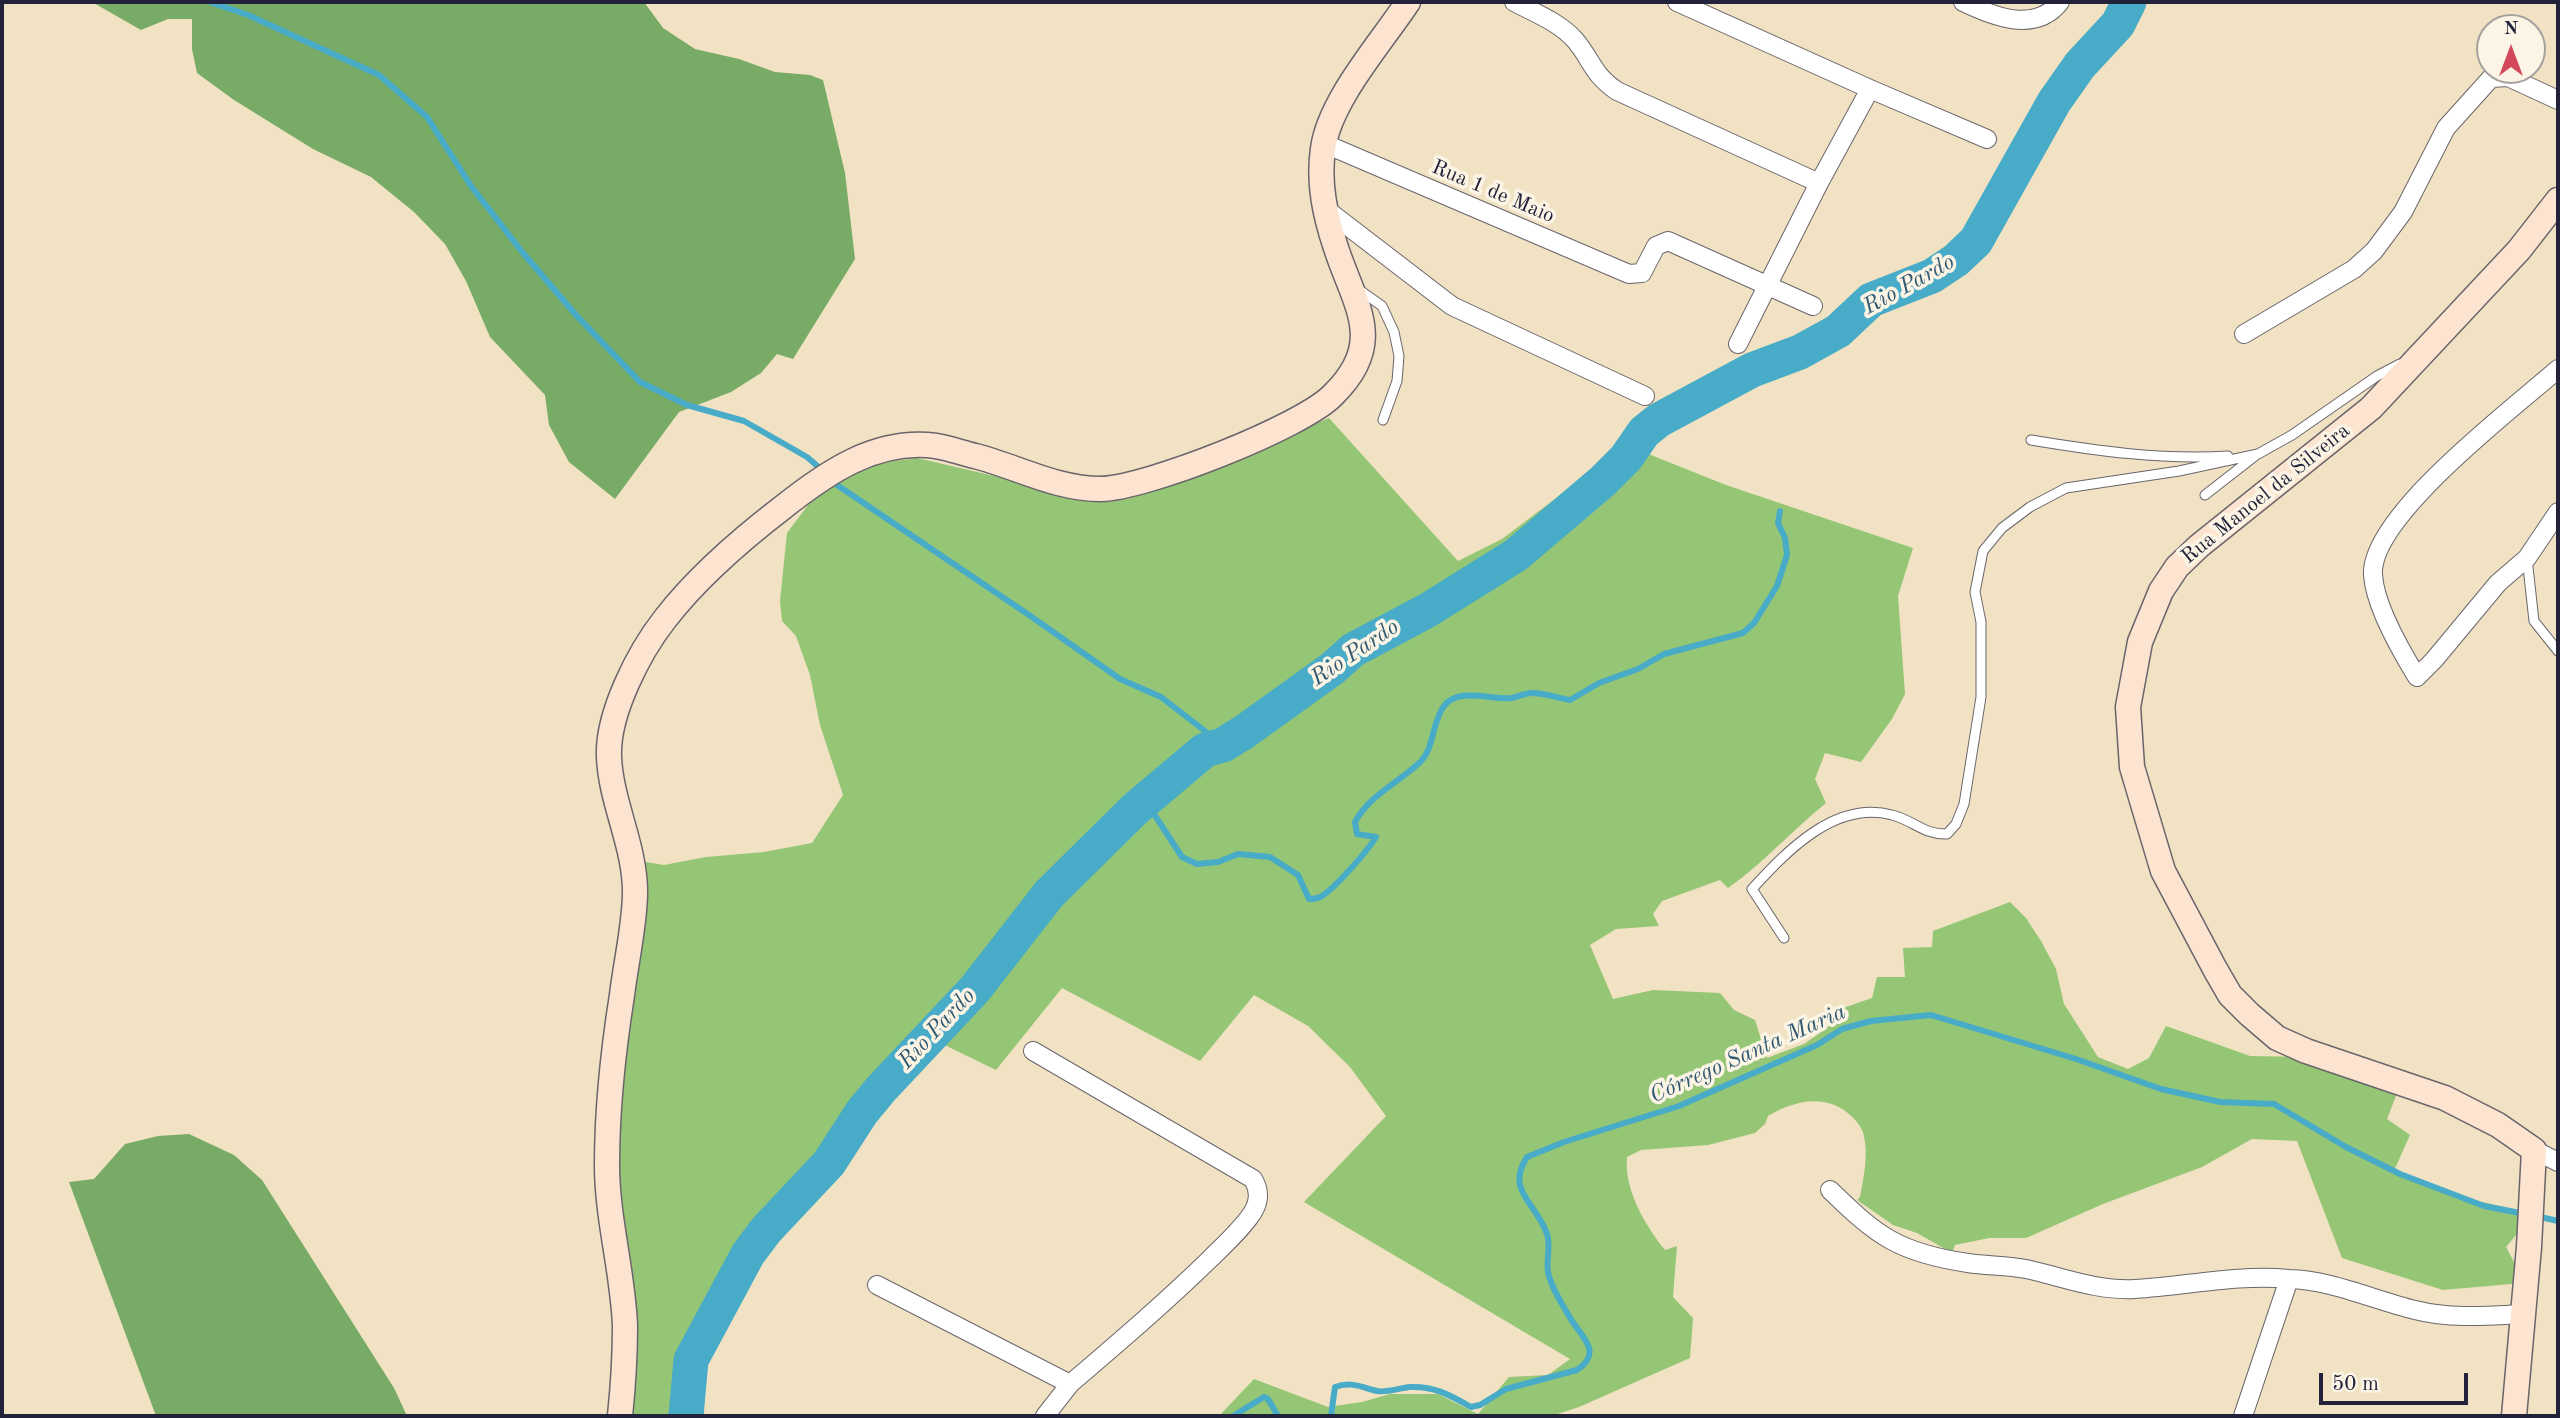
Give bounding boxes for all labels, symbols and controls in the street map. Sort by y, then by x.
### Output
north arrow [2476,14,2546,84]
text: N [2504,20,2518,39]
street label: Rua 1 de Maio [1428,155,1558,229]
water label: Rio Pardo [1858,249,1960,321]
street label: Rua Manoel da Silveira [2177,418,2355,570]
water label: Rio Pardo [1306,613,1404,693]
water label: Rio Pardo [893,983,981,1075]
water label: Córrego Santa Maria [1646,998,1850,1110]
scale bar [2322,1358,2471,1402]
text: 50 m [2332,1374,2379,1395]

